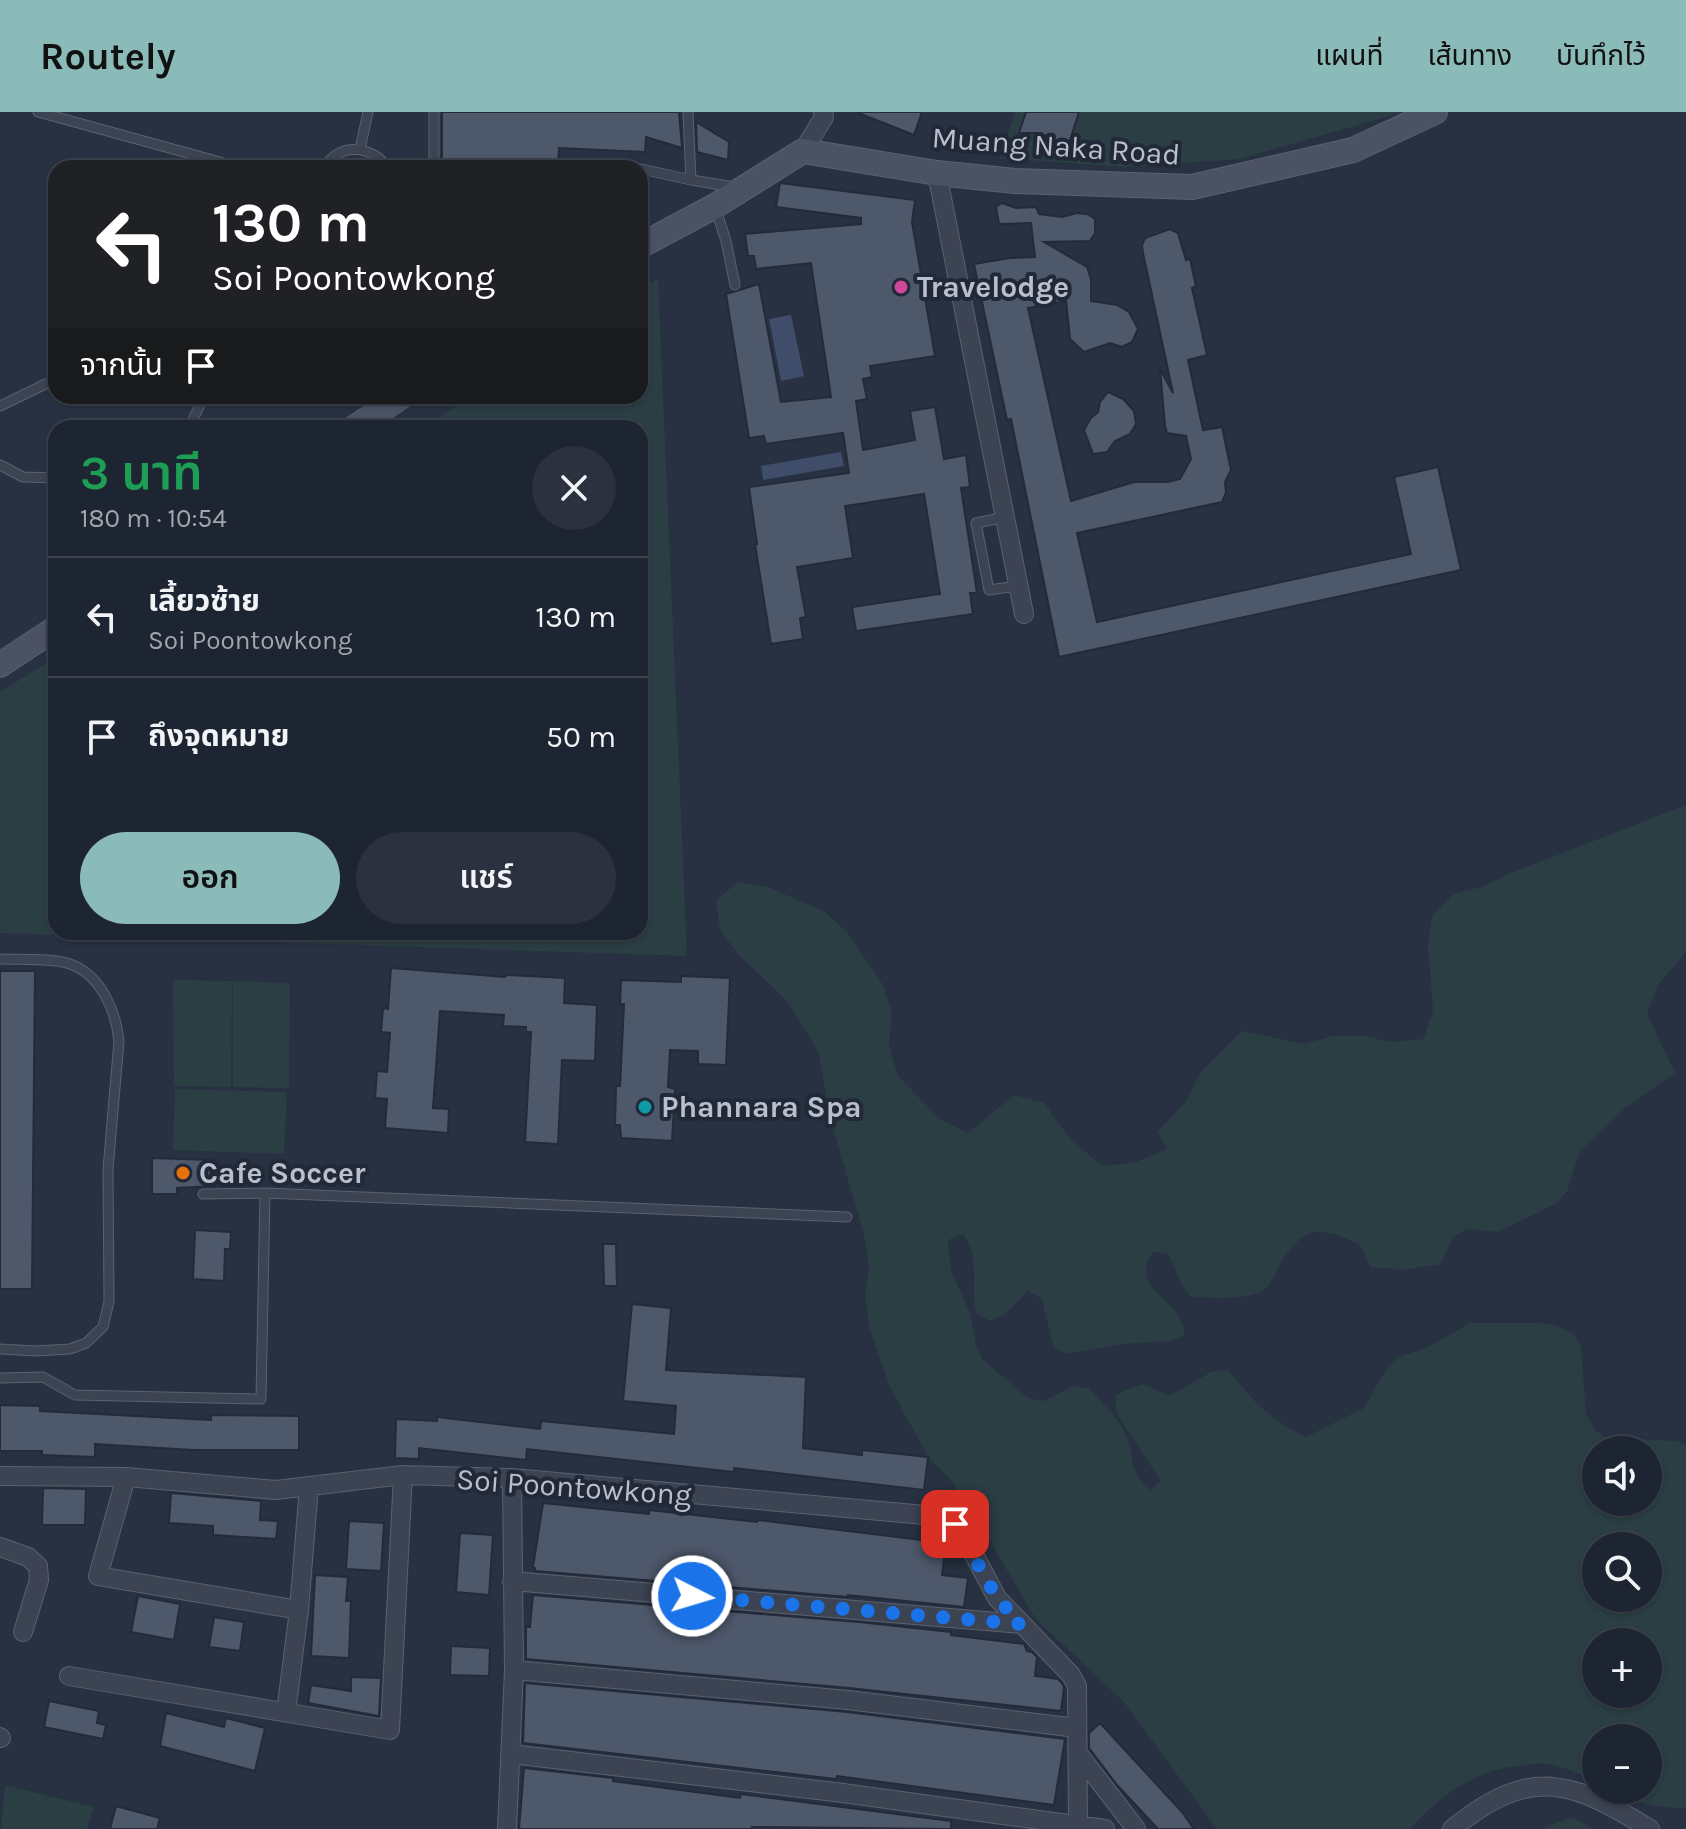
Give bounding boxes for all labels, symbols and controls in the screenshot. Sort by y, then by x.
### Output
text: Routely [40,34,176,79]
text: แผนที่ [1315,39,1383,72]
text: เส้นทาง [1427,39,1512,72]
text: บันทึกไว้ [1556,39,1646,72]
street label: Muang Naka Road [931,119,1181,173]
text: 130 m [212,190,370,255]
icon: left [80,192,184,296]
text: Soi Poontowkong [212,257,495,299]
place label: Travelodge [917,269,1069,305]
marker: Travelodge [892,278,910,296]
icon: arrive [179,344,223,388]
text: จากนั้น [80,347,163,383]
text: 3 นาที [80,445,202,501]
button: close [532,446,616,530]
text: 180 m · 10:54 [80,503,227,534]
text: เลี้ยวซ้าย [148,583,260,619]
icon: left [80,595,124,639]
text: 130 m [535,599,616,635]
text: Soi Poontowkong [148,625,352,656]
icon: arrive [80,715,124,759]
text: ถึงจุดหมาย [148,718,289,754]
text: 50 m [546,719,616,755]
button: ออก [80,832,340,924]
button: แชร์ [356,832,616,924]
place label: Phannara Spa [661,1089,861,1125]
marker: Phannara Spa [636,1098,654,1116]
place label: Cafe Soccer [199,1155,366,1191]
marker: Cafe Soccer [174,1164,192,1182]
map controls [1582,1436,1662,1804]
button: sound [1582,1436,1662,1516]
street label: Soi Poontowkong [455,1461,693,1513]
pin [921,1490,989,1558]
icon: arrive [933,1502,977,1546]
button: search [1582,1532,1662,1612]
position arrow [650,1554,734,1638]
button: + [1582,1628,1662,1708]
button: − [1582,1724,1662,1804]

